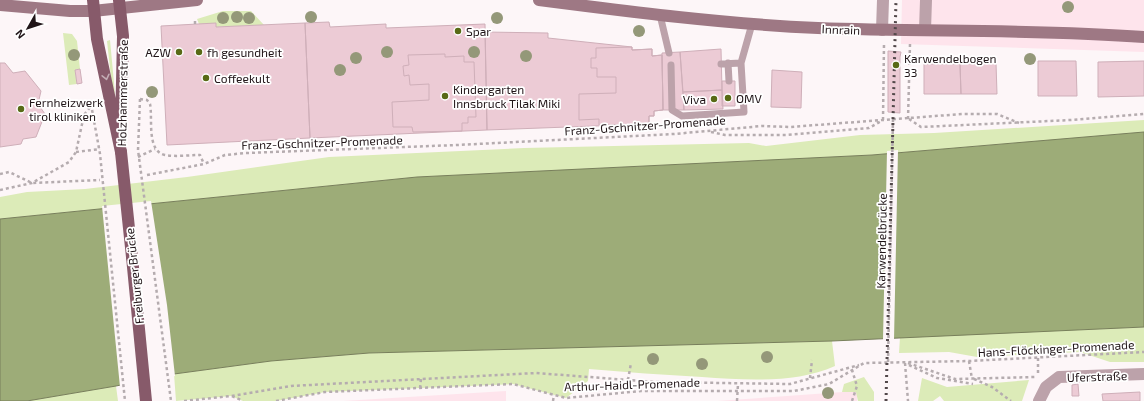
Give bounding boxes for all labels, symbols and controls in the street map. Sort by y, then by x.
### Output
north arrow [8,8,48,48]
street label: Innrain [822,21,860,37]
place label: Spar [466,24,491,38]
marker: Spar [453,26,463,36]
text: N [12,27,27,42]
street label: Holzhammerstraße [114,39,130,147]
place label: AZW [145,45,171,59]
place label: fh gesundheit [207,45,282,59]
marker: AZW [174,47,184,57]
marker: fh gesundheit [194,47,204,57]
place label: Karwendelbogen 33 [904,51,996,79]
marker: Karwendelbogen 33 [891,60,901,70]
place label: Coffeekult [214,71,270,85]
marker: Coffeekult [201,73,211,83]
one-way arrow [101,74,109,80]
place label: Kindergarten Innsbruck Tilak Miki [453,82,560,110]
marker: Kindergarten Innsbruck Tilak Miki [440,91,450,101]
place label: OMV [736,91,763,105]
place label: Viva [683,92,706,106]
marker: OMV [723,93,733,103]
marker: Viva [709,94,719,104]
place label: Fernheizwerk tirol kliniken [29,95,103,123]
marker: Fernheizwerk tirol kliniken [16,104,26,114]
street label: Franz-Gschnitzer-Promenade [564,112,726,138]
street label: Franz-Gschnitzer-Promenade [241,132,403,152]
street label: Karwendelbrücke [873,193,889,289]
street label: Freiburger Brücke [122,227,146,325]
street label: Hans-Flöckinger-Promenade [977,337,1135,359]
street label: Uferstraße [1067,368,1127,384]
street label: Arthur-Haidl-Promenade [564,375,700,393]

